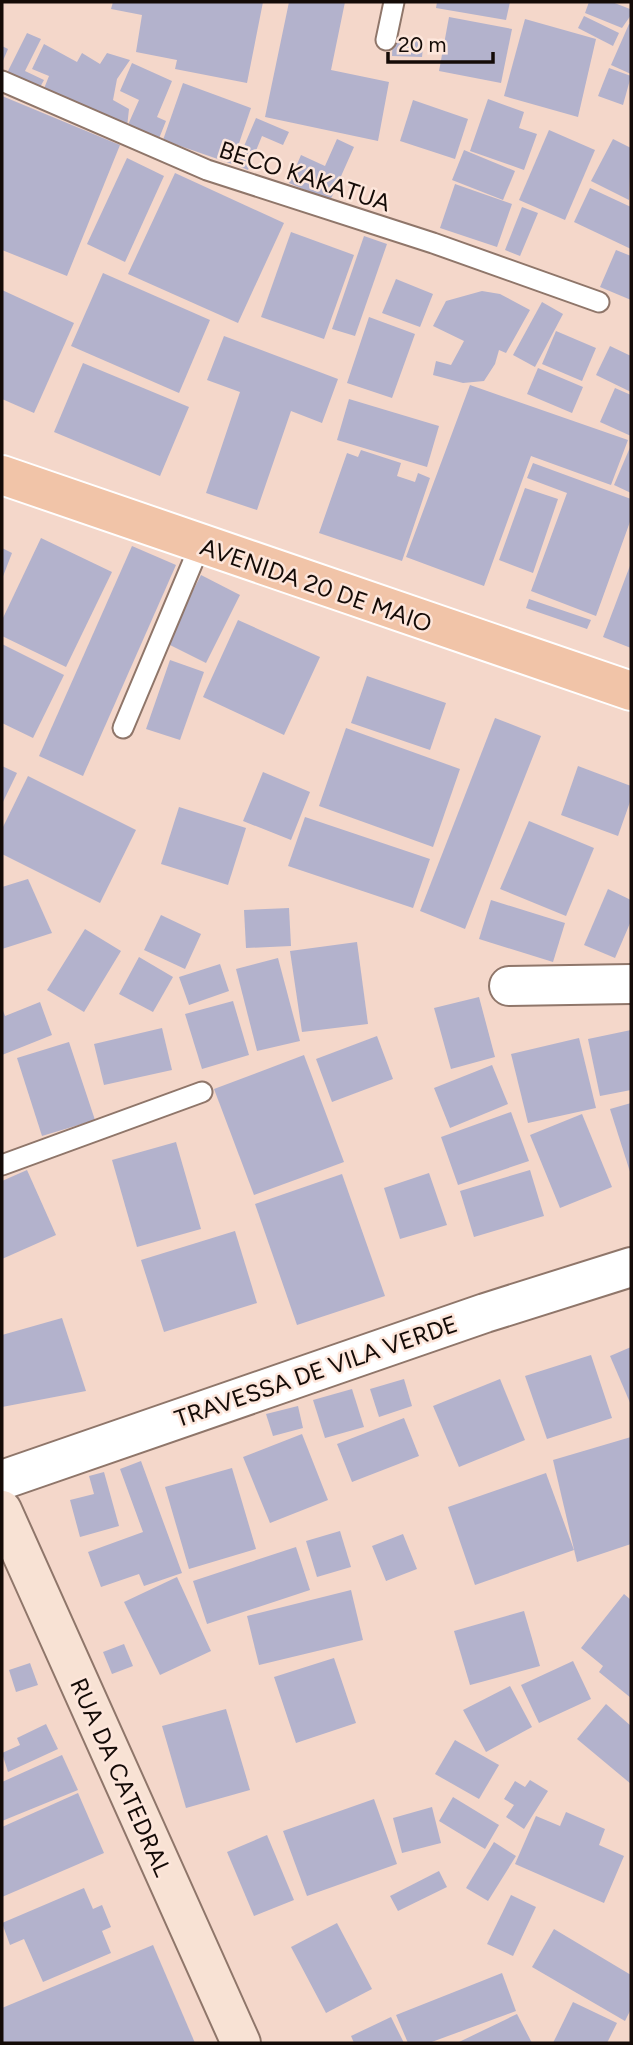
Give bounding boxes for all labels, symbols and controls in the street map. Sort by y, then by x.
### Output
scale bar [388,21,493,65]
text: 20 m [398,32,446,57]
street label: BECO KAKATUA [216,135,395,218]
street label: AVENIDA 20 DE MAIO [196,532,436,638]
street label: TRAVESSA DE VILA VERDE [171,1309,461,1433]
street label: RUA DA CATEDRAL [64,1673,178,1881]

